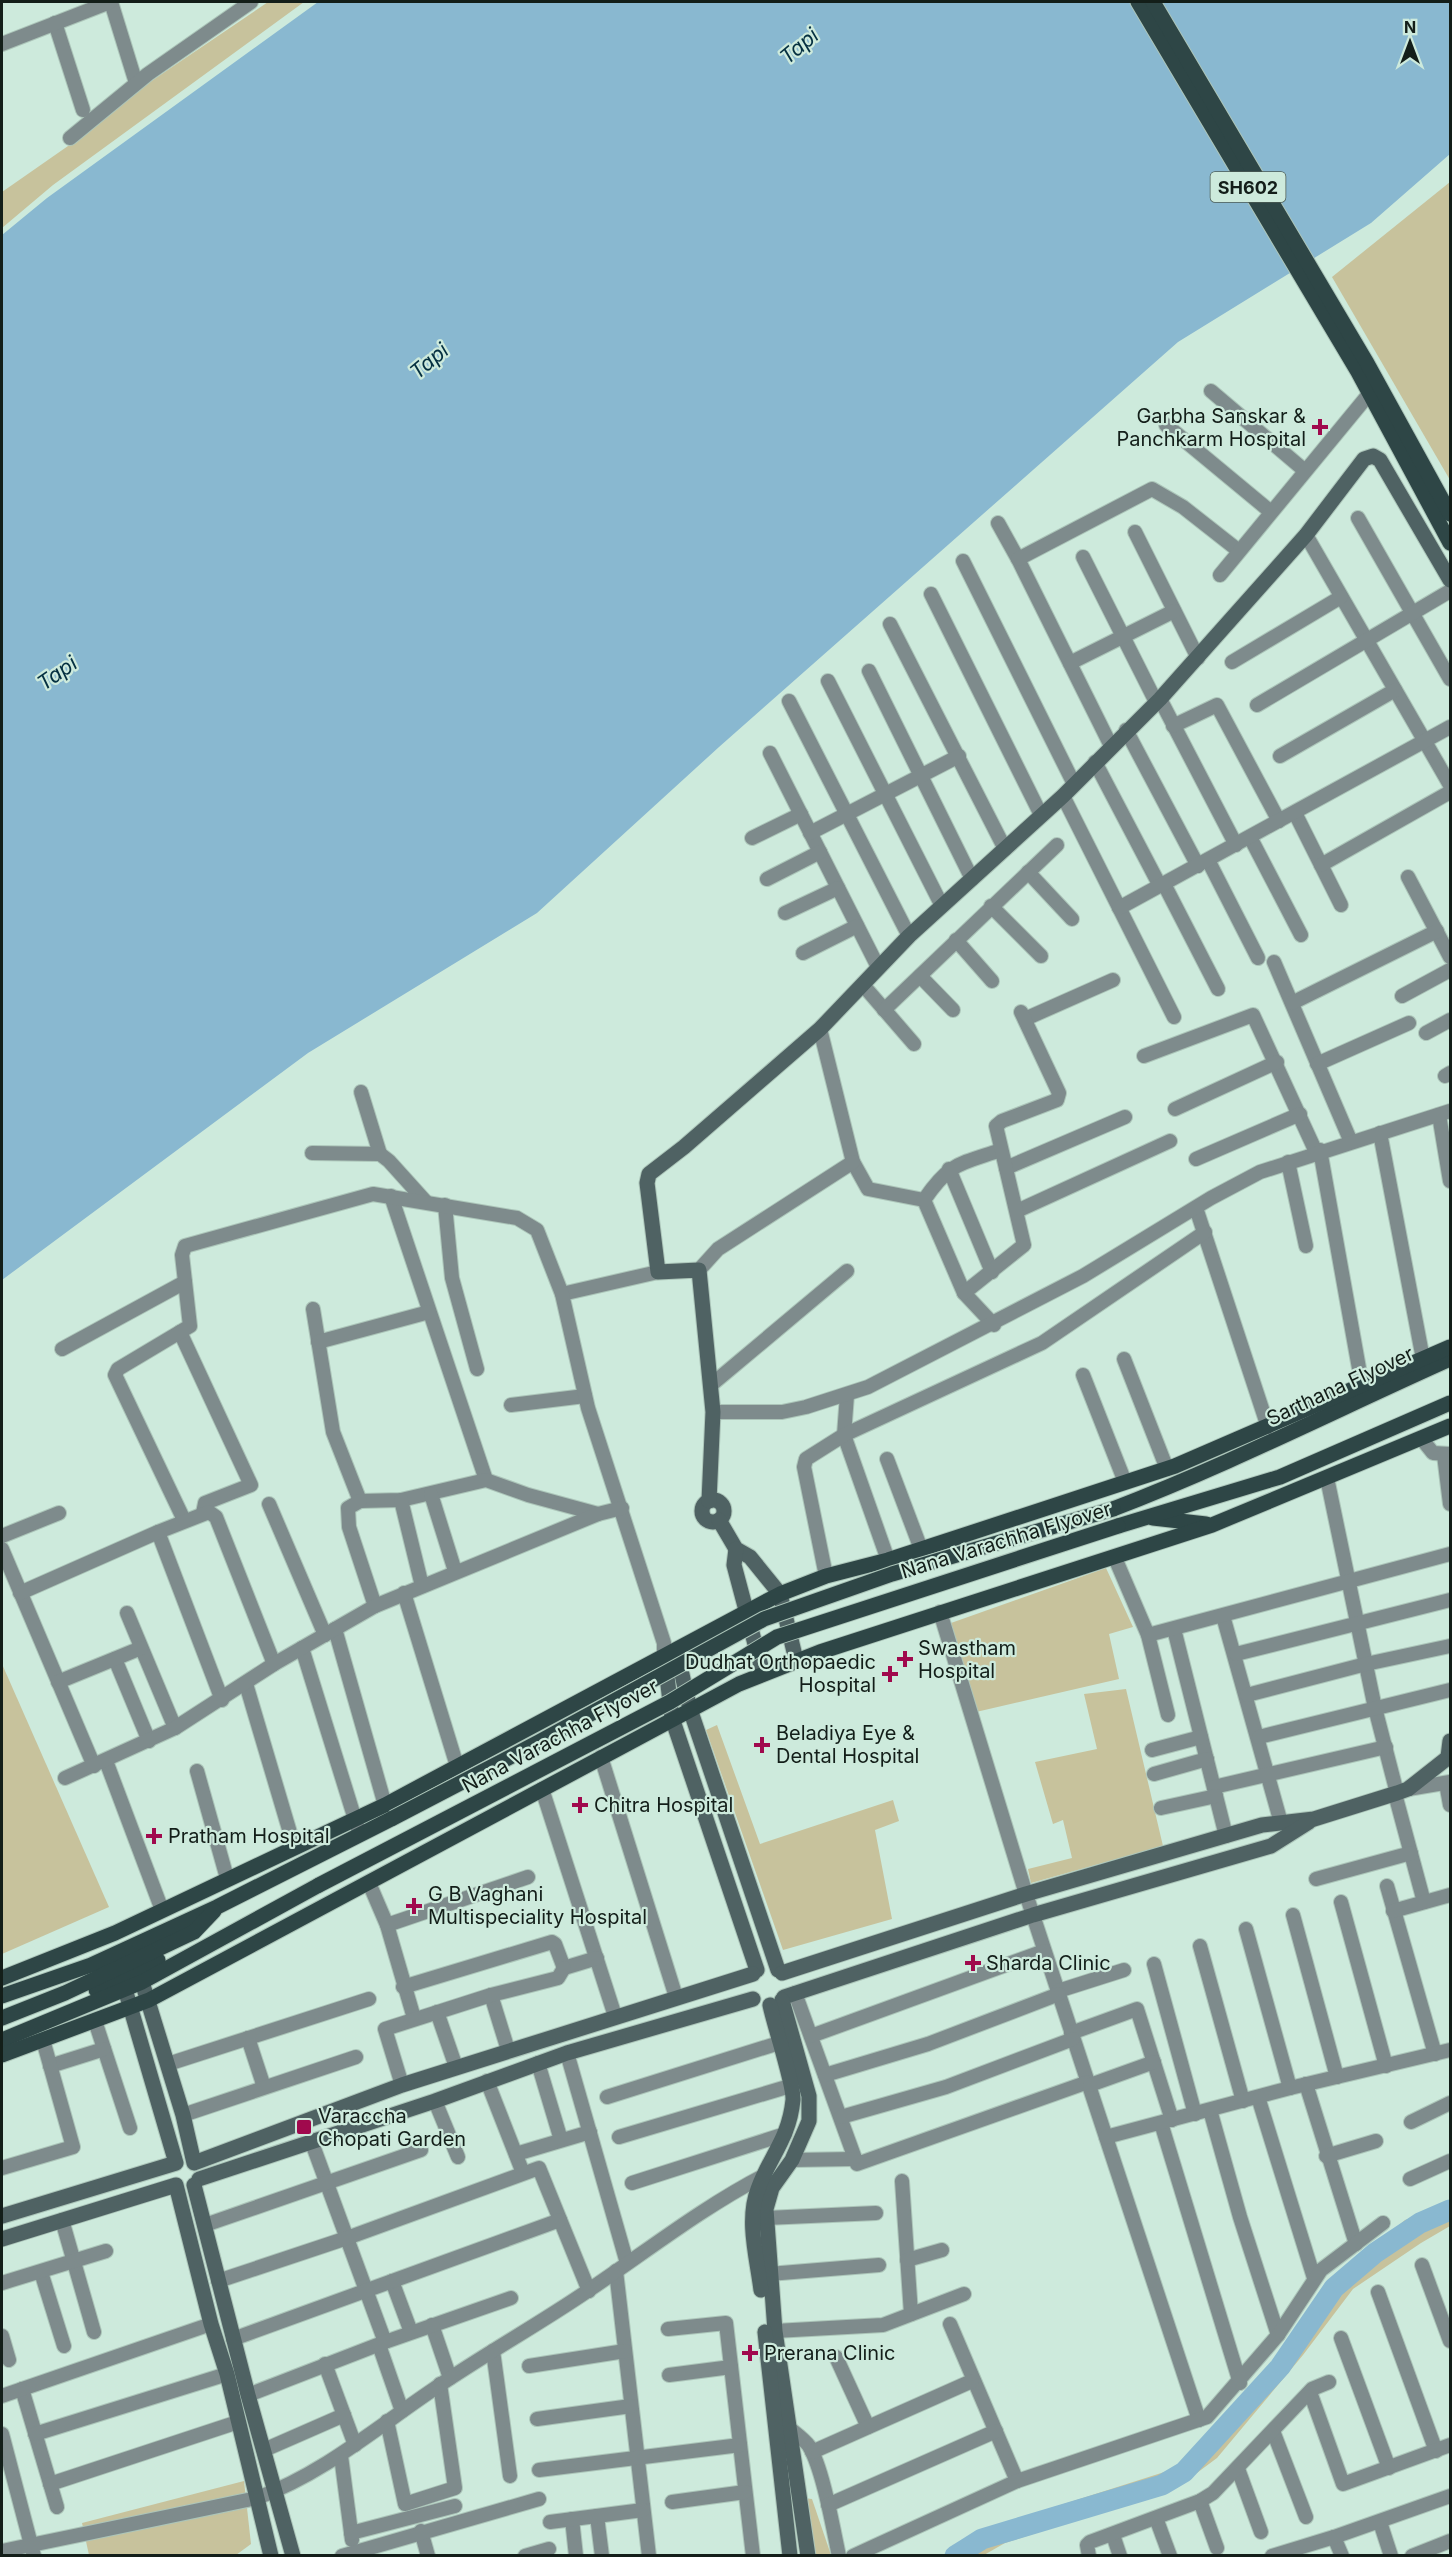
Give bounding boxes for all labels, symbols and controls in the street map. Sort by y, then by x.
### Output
north arrow [1380,12,1440,72]
text: N [1404,17,1416,37]
water label: Tapi [775,22,824,69]
road number: SH602 [1210,172,1286,202]
water label: Tapi [405,337,454,384]
place label: Garbha Sanskar & Panchkarm Hospital [1117,404,1306,451]
marker: Garbha Sanskar & Panchkarm Hospital [1311,418,1329,436]
water label: Tapi [32,650,82,696]
street label: Sarthana Flyover [1263,1341,1418,1431]
street label: Nana Varachha Flyover [898,1496,1115,1583]
place label: Swastham Hospital [918,1636,1016,1683]
place label: Dudhat Orthopaedic Hospital [685,1650,876,1697]
marker: Swastham Hospital [896,1650,914,1668]
marker: Dudhat Orthopaedic Hospital [881,1665,899,1683]
street label: Nana Varachha Flyover [458,1674,663,1798]
place label: Beladiya Eye & Dental Hospital [776,1721,919,1768]
marker: Beladiya Eye & Dental Hospital [753,1736,771,1754]
place label: Chitra Hospital [594,1793,733,1817]
marker: Chitra Hospital [571,1796,589,1814]
place label: Pratham Hospital [168,1824,330,1848]
marker: Pratham Hospital [145,1827,163,1845]
place label: G B Vaghani Multispeciality Hospital [428,1882,647,1929]
marker: G B Vaghani Multispeciality Hospital [405,1897,423,1915]
place label: Sharda Clinic [986,1951,1111,1975]
marker: Sharda Clinic [964,1954,982,1972]
place label: Varaccha Chopati Garden [318,2104,466,2151]
marker: Varaccha Chopati Garden [295,2118,313,2136]
place label: Prerana Clinic [764,2341,895,2365]
marker: Prerana Clinic [741,2344,759,2362]

